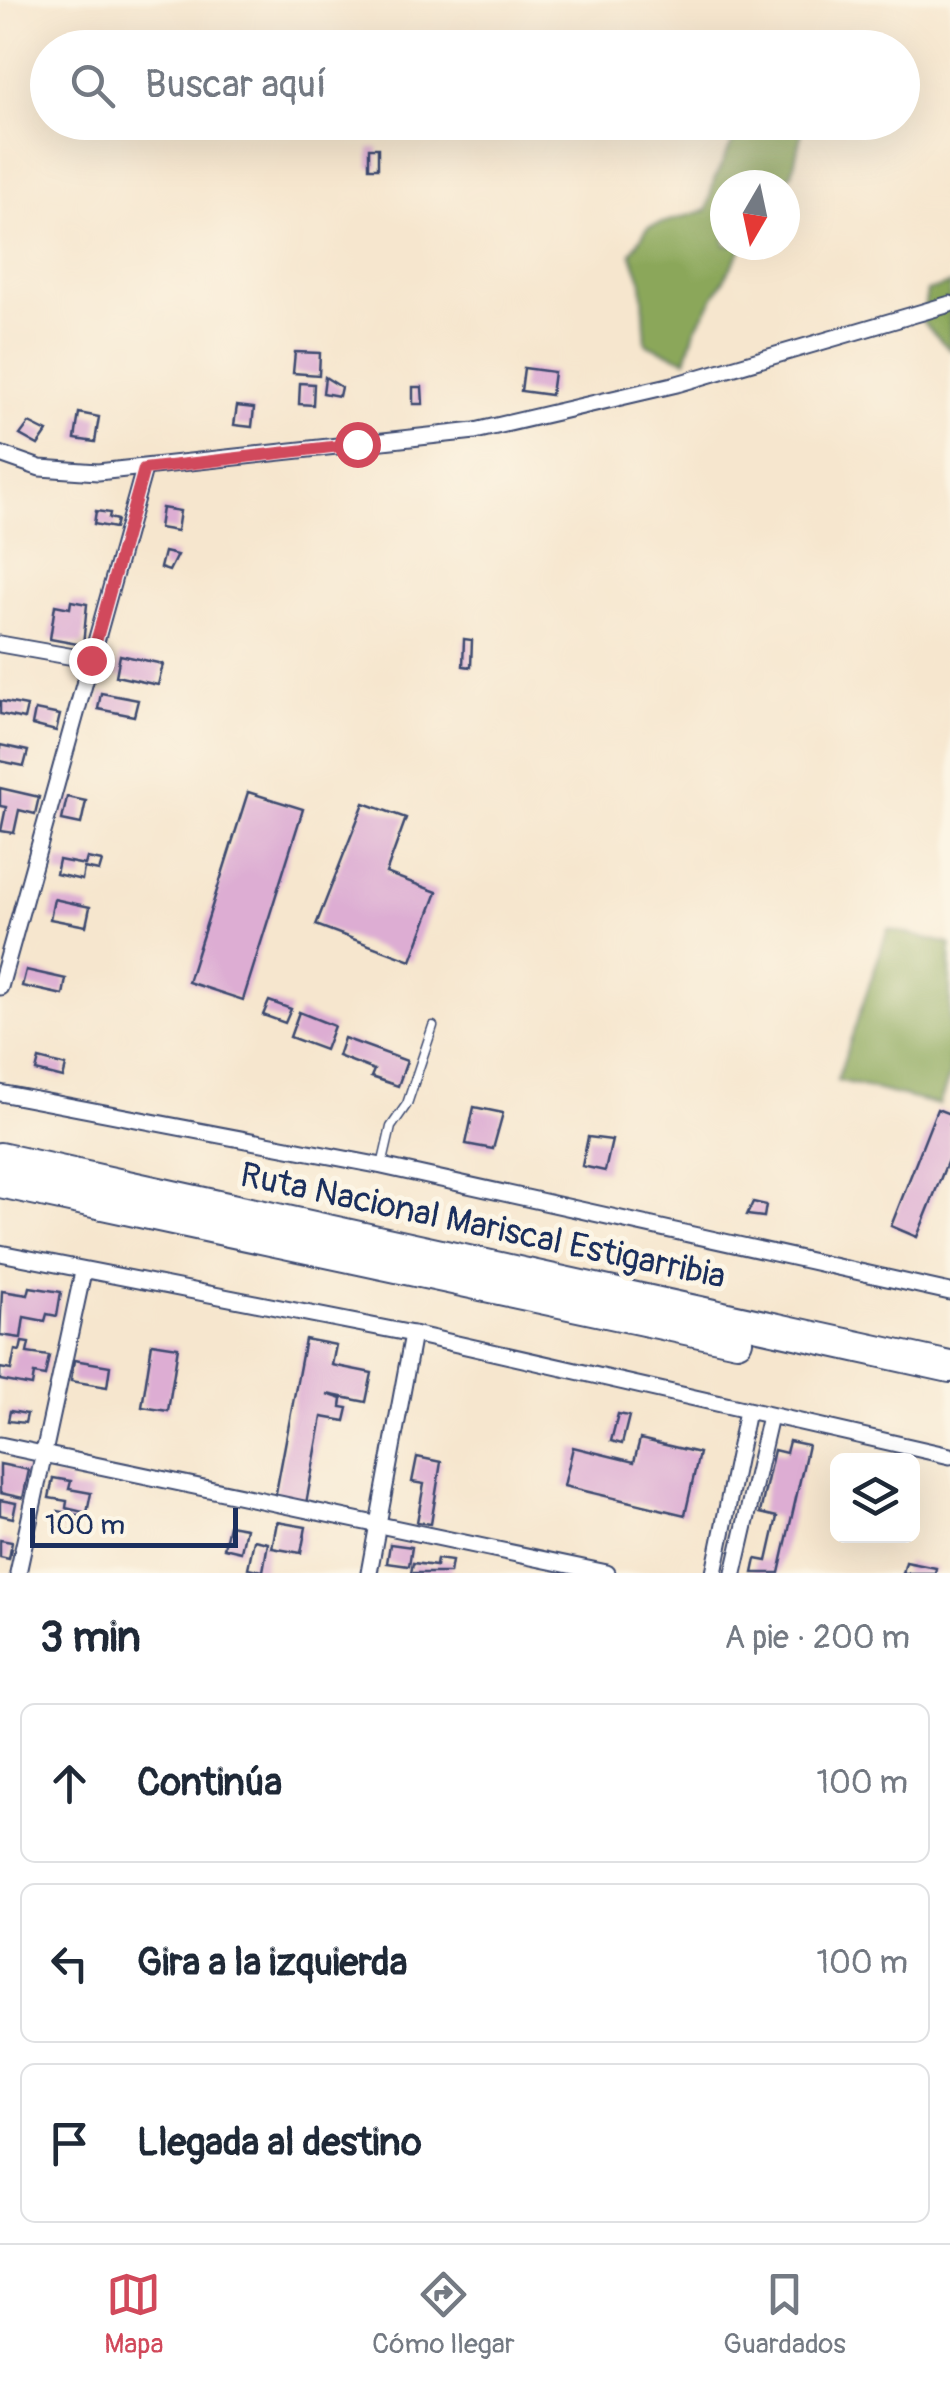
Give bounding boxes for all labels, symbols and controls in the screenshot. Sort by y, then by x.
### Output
search box [30,30,920,140]
icon: search [65,58,120,113]
text: Buscar aquí [145,61,327,109]
north arrow [710,170,800,260]
route start [335,422,381,468]
route end [69,638,115,684]
street label: Ruta Nacional Mariscal Estigarribia [236,1153,729,1299]
map controls [830,1453,920,1543]
button: layers [830,1453,920,1543]
scale bar [30,1503,238,1548]
text: 100 m [45,1508,125,1543]
text: 3 min [40,1612,141,1664]
text: A pie · 200 m [725,1618,910,1658]
icon: ahead [42,1756,97,1811]
text: Continúa [137,1759,282,1807]
text: 100 m [816,1763,908,1803]
icon: left [42,1936,97,1991]
text: Gira a la izquierda [137,1939,407,1987]
text: 100 m [816,1943,908,1983]
icon: arrive [42,2116,97,2171]
text: Llegada al destino [137,2119,422,2167]
tab: Mapa [104,2267,164,2362]
tab: Cómo llegar [372,2267,515,2362]
tab: Guardados [723,2267,846,2362]

